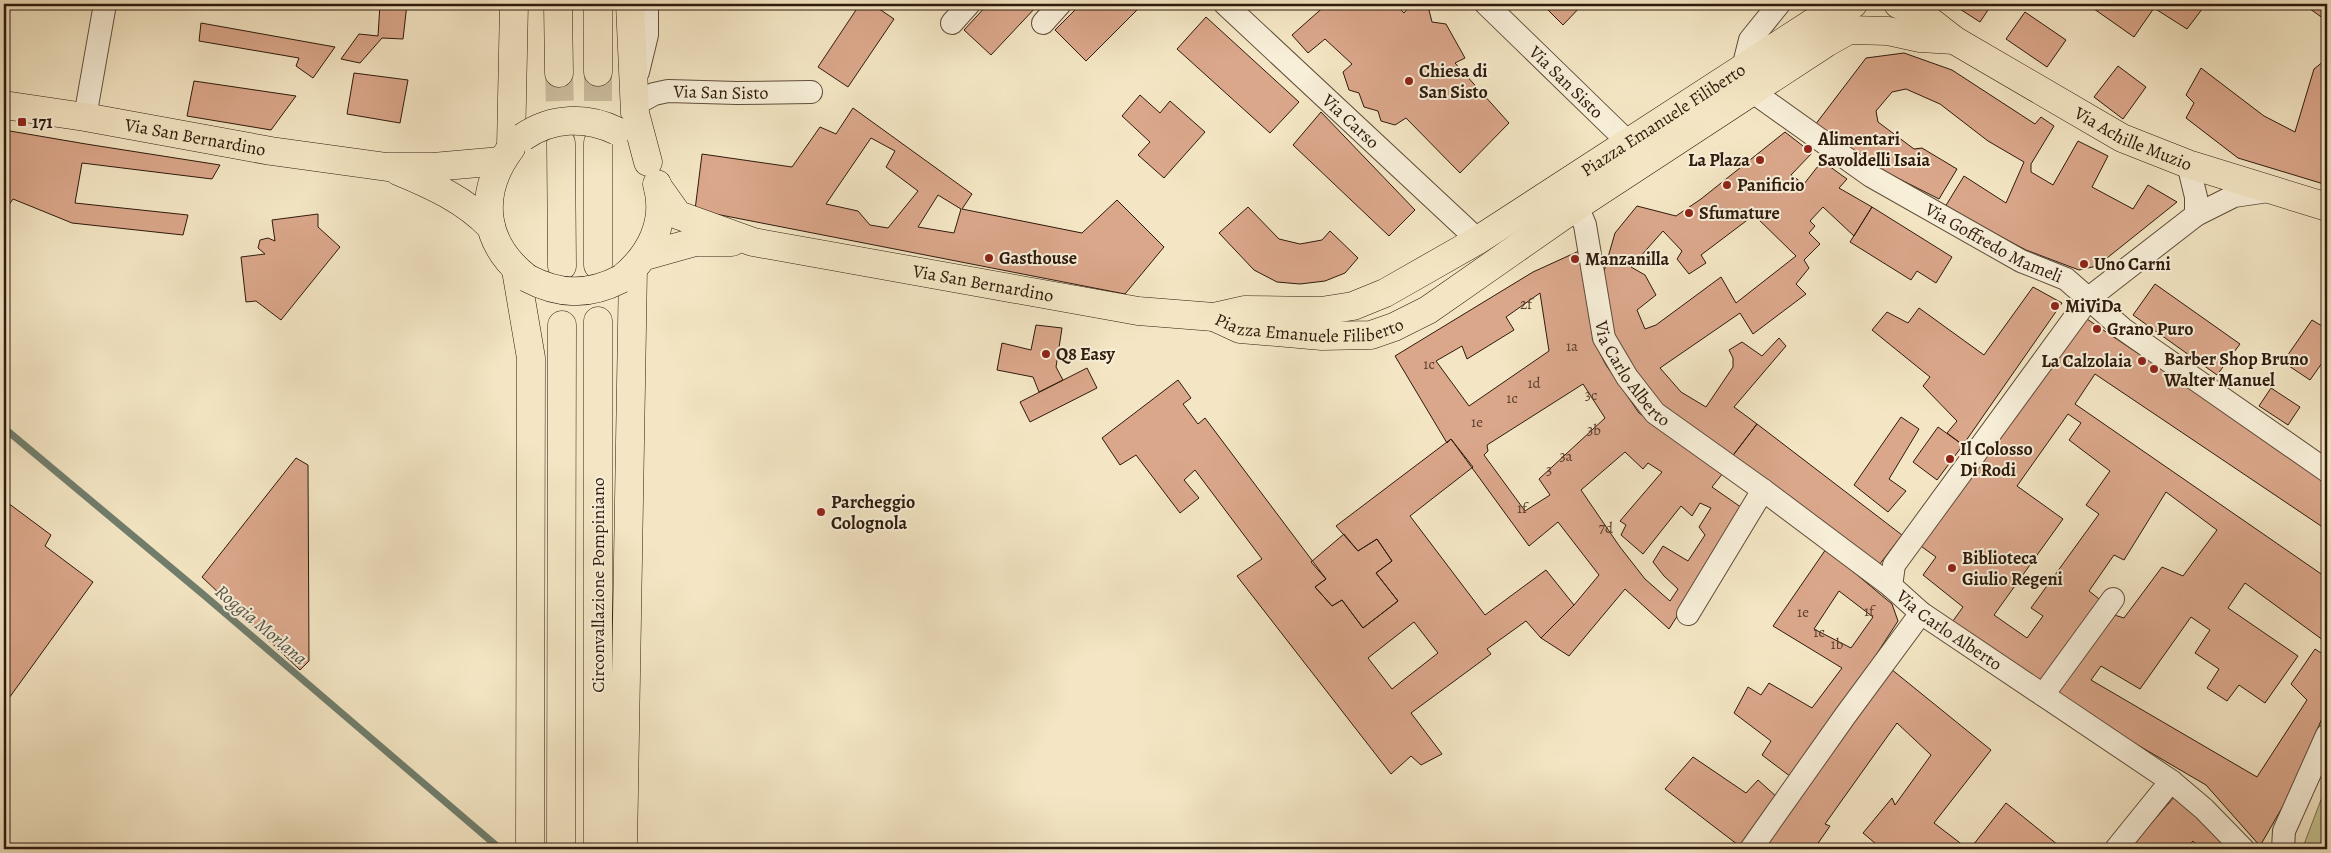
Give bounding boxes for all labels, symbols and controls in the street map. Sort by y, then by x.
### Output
street label: Via San Sisto [1523,40,1609,124]
street label: Piazza Emanuele Filiberto [1576,58,1750,182]
place label: Chiesa di San Sisto [1419,59,1488,104]
marker: Chiesa di San Sisto [1403,75,1415,87]
street label: Via San Sisto [672,79,769,105]
street label: Via Carso [1316,88,1385,154]
street label: Via Achille Muzio [2069,100,2195,176]
place label: 171 [32,110,53,134]
street label: Via San Bernardino [122,112,268,162]
marker: 171 [16,116,28,128]
place label: Alimentari Savoldelli Isaia [1817,127,1930,172]
marker: Alimentari Savoldelli Isaia [1802,143,1814,155]
place label: La Plaza [1688,148,1750,172]
marker: La Plaza [1754,154,1766,166]
place label: Panificio [1737,173,1805,197]
marker: Panificio [1721,179,1733,191]
street label: Via Goffredo Mameli [1920,197,2066,288]
place label: Sfumature [1699,201,1780,225]
marker: Sfumature [1683,207,1695,219]
place label: Gasthouse [999,246,1077,270]
place label: Manzanilla [1585,247,1670,271]
marker: Gasthouse [983,252,995,264]
place label: Uno Carni [2094,252,2171,276]
marker: Manzanilla [1569,253,1581,265]
marker: Uno Carni [2078,258,2090,270]
street label: Via San Bernardino [910,259,1055,308]
house number: 2f [1520,294,1534,314]
place label: MiViDa [2065,294,2122,318]
marker: MiViDa [2049,300,2061,312]
street label: Piazza Emanuele Filiberto [1211,307,1408,348]
place label: Grano Puro [2107,317,2194,341]
street label: Via Carlo Alberto [1589,318,1675,432]
marker: Grano Puro [2091,323,2103,335]
house number: 1a [1566,336,1578,356]
place label: Q8 Easy [1056,342,1115,366]
place label: Barber Shop Bruno Walter Manuel [2163,347,2309,392]
marker: Q8 Easy [1040,348,1052,360]
place label: La Calzolaia [2041,349,2132,373]
house number: 1c [1423,354,1435,374]
marker: La Calzolaia [2136,355,2148,367]
marker: Barber Shop Bruno Walter Manuel [2148,363,2160,375]
house number: 1d [1527,373,1542,393]
house number: 3c [1585,385,1597,405]
house number: 1c [1506,388,1518,408]
house number: 1e [1471,412,1483,432]
house number: 3b [1587,420,1601,440]
place label: Il Colosso Di Rodi [1960,437,2033,482]
house number: 3a [1559,446,1573,466]
marker: Il Colosso Di Rodi [1944,453,1956,465]
house number: 3 [1546,460,1552,480]
street label: Circonvallazione Pompiniano [586,477,610,693]
place label: Parcheggio Colognola [831,490,915,535]
house number: 1f [1517,498,1529,518]
marker: Parcheggio Colognola [815,506,827,518]
house number: 7d [1599,518,1614,538]
place label: Biblioteca Giulio Regeni [1962,546,2063,591]
marker: Biblioteca Giulio Regeni [1946,562,1958,574]
water label: Roggia Morlana [209,579,313,671]
street label: Via Carlo Alberto [1890,584,2007,676]
house number: 1f [1864,601,1876,621]
house number: 1e [1797,602,1809,622]
house number: 1c [1813,622,1825,642]
house number: 1b [1831,634,1844,654]

